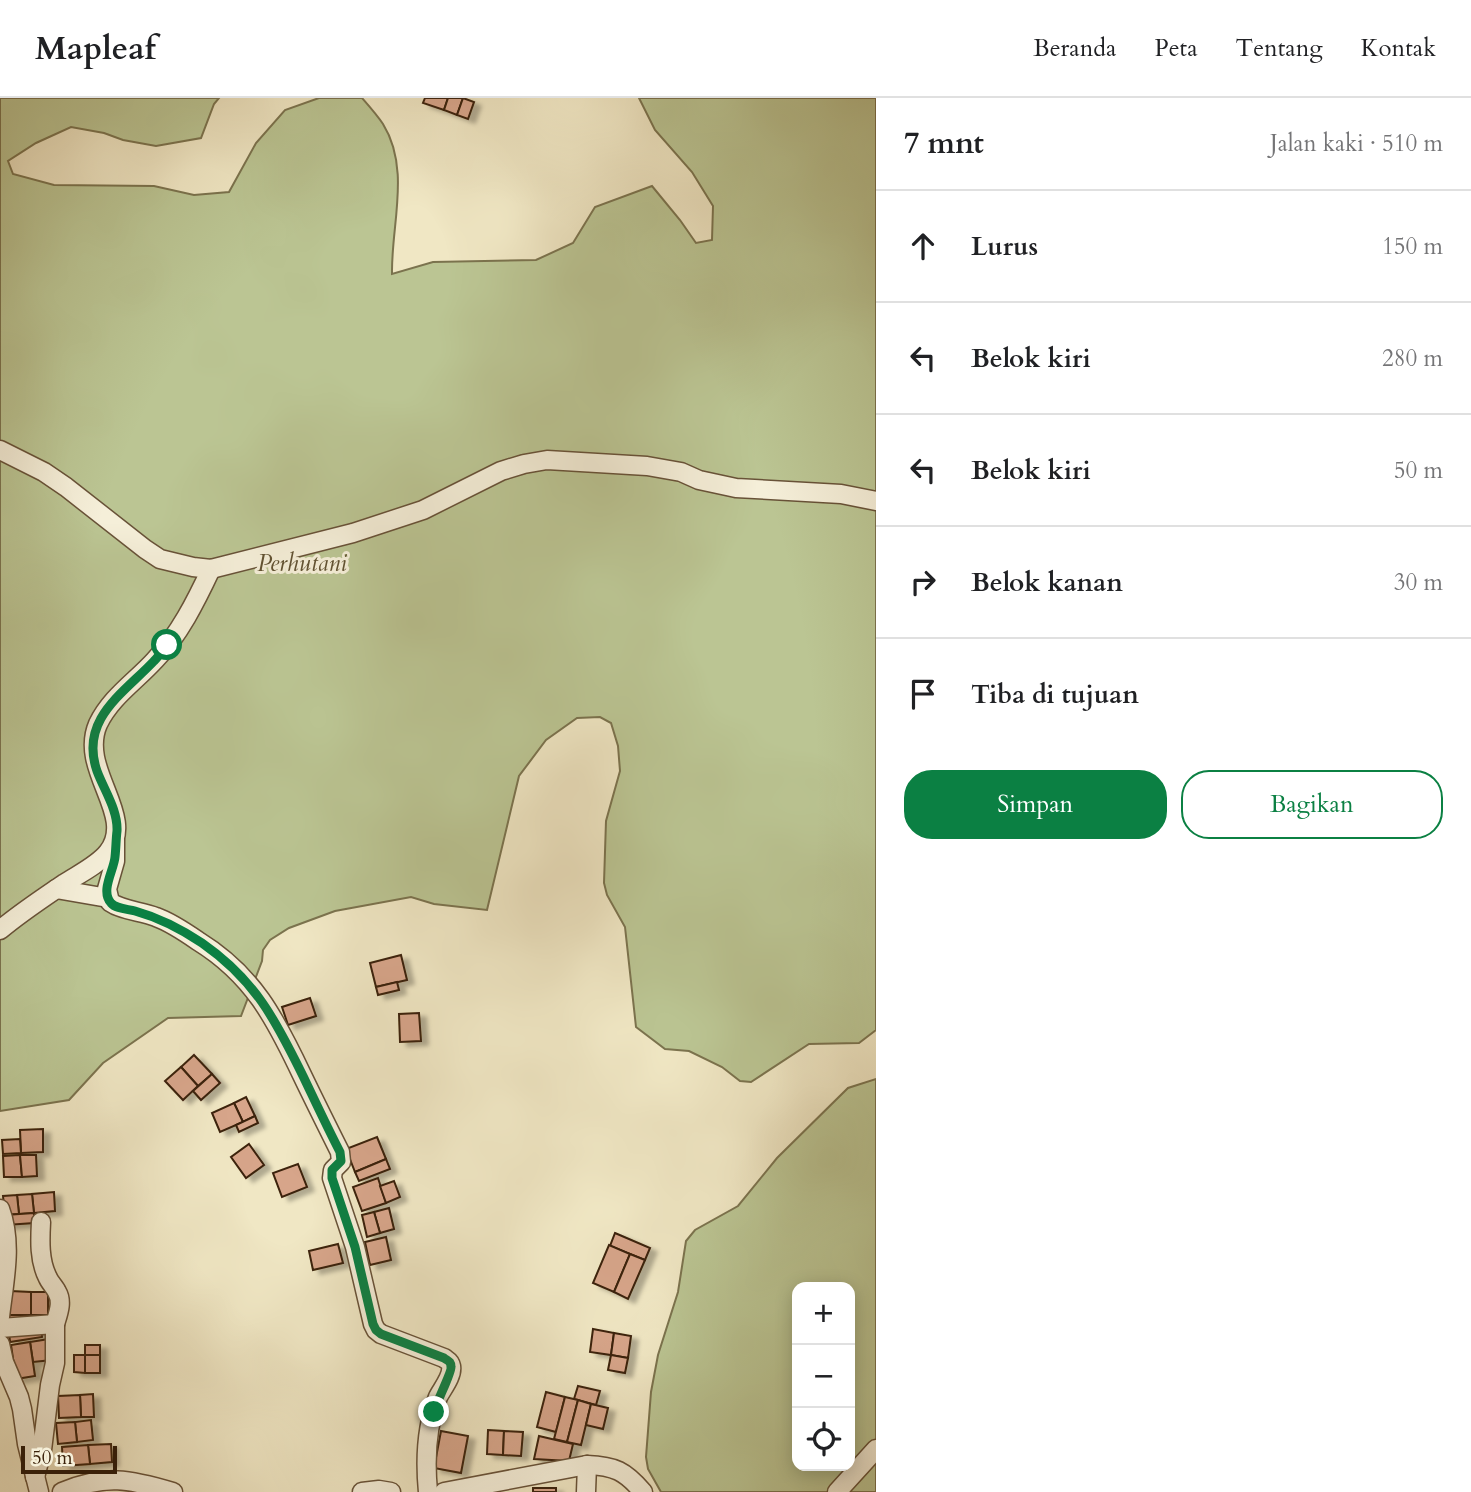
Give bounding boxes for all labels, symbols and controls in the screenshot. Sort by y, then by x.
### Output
text: Mapleaf [35,26,156,71]
text: Beranda [1033,32,1116,65]
text: Peta [1154,32,1198,65]
text: Tentang [1236,32,1323,65]
text: Kontak [1361,32,1436,65]
text: 7 mnt [904,123,984,164]
text: Jalan kaki · 510 m [1270,128,1443,159]
icon: ahead [904,227,942,265]
text: Lurus [971,229,1038,264]
text: 150 m [1382,231,1443,262]
icon: left [904,339,942,377]
text: Belok kiri [971,341,1091,376]
text: 280 m [1382,343,1443,374]
icon: left [904,451,942,489]
text: Belok kiri [971,453,1091,488]
text: 50 m [1394,455,1443,486]
park label: Perhutani [257,547,347,580]
icon: right [904,563,942,601]
text: Belok kanan [971,565,1123,600]
text: 30 m [1394,567,1443,598]
route start [151,629,182,660]
icon: arrive [904,675,942,713]
text: Tiba di tujuan [971,677,1139,712]
button: Simpan [904,770,1167,839]
button: Bagikan [1181,770,1443,839]
map controls [792,1282,855,1471]
button: + [792,1282,855,1345]
button: − [792,1345,855,1408]
route end [418,1396,449,1427]
button: locate [792,1408,855,1471]
scale bar [21,1443,117,1475]
text: 50 m [32,1445,73,1471]

